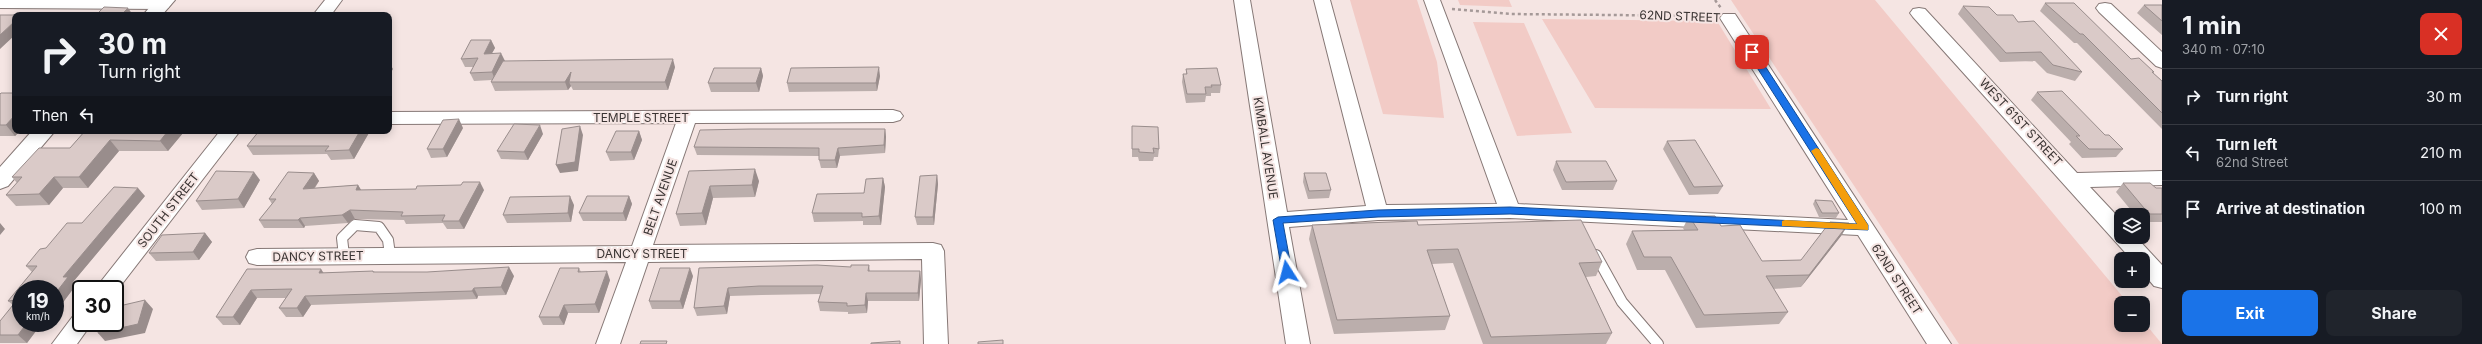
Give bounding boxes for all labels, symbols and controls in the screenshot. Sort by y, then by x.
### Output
street label: 62ND STREET [1639,7,1721,25]
text: 1 min [2182,11,2241,40]
button: close [2420,13,2462,55]
text: 30 m [98,27,167,61]
icon: right [32,28,84,80]
pin [1735,35,1769,69]
icon: arrive [1741,41,1763,63]
text: 340 m · 07:10 [2182,41,2265,57]
text: Turn right [98,61,181,82]
street label: WEST 61ST STREET [1977,75,2066,169]
icon: right [2182,86,2204,108]
text: Turn right [2216,87,2288,106]
text: 30 m [2426,87,2462,106]
street label: KIMBALL AVENUE [1251,96,1281,200]
icon: left [76,104,98,126]
text: Then [32,106,68,125]
street label: TEMPLE STREET [593,110,689,125]
text: Turn left [2216,135,2277,154]
icon: left [2182,142,2204,164]
text: 210 m [2420,143,2462,162]
text: 62nd Street [2216,154,2288,170]
street label: BELT AVENUE [640,157,680,237]
street label: SOUTH STREET [134,169,202,251]
icon: arrive [2182,198,2204,220]
text: Arrive at destination [2216,199,2365,218]
text: 100 m [2420,199,2462,218]
map controls [2114,208,2150,332]
button: layers [2114,208,2150,244]
street label: 62ND STREET [1869,241,1926,317]
street label: DANCY STREET [596,246,688,261]
street label: DANCY STREET [272,248,364,264]
position arrow [1266,251,1308,293]
button: + [2114,252,2150,288]
speed limit sign: 30 [72,280,124,332]
text: 19 [27,289,49,313]
button: Exit [2182,290,2318,336]
button: Share [2326,290,2462,336]
button: − [2114,296,2150,332]
text: km/h [26,310,50,322]

